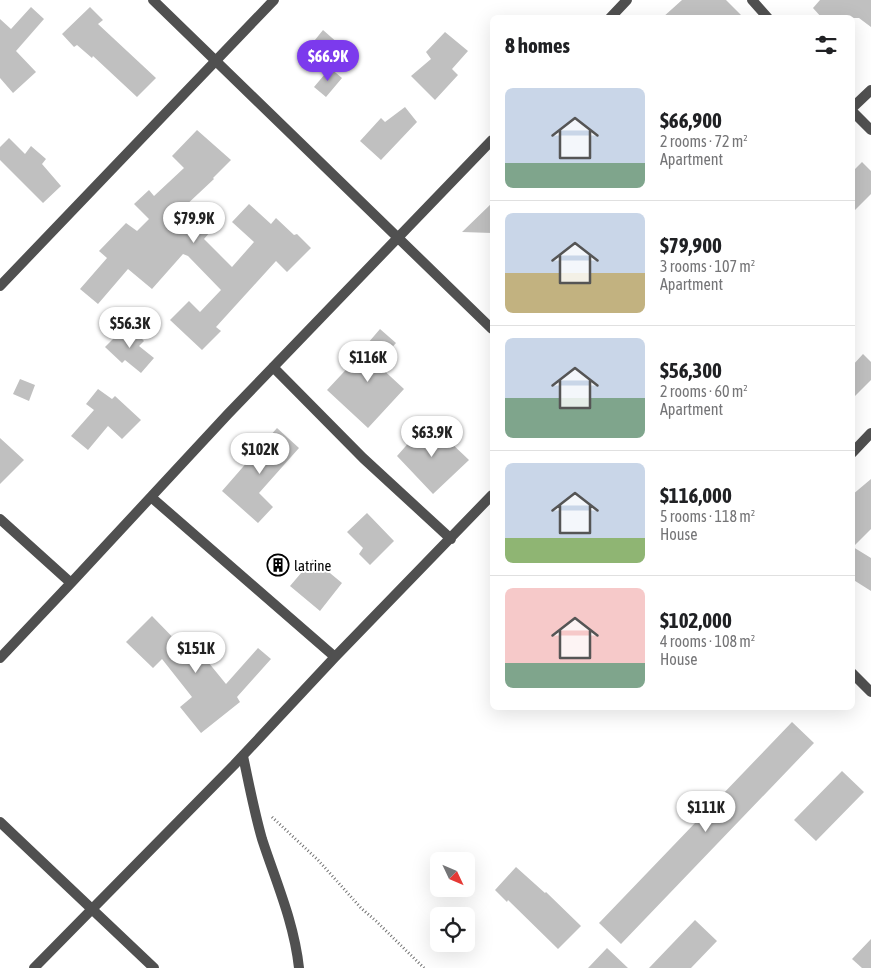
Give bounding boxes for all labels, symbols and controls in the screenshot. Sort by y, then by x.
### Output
icon: filters [812,31,840,59]
text: 8 homes [505,33,570,57]
pin: $66.9K [287,39,369,82]
text: $66.9K [308,47,348,65]
icon: home [545,108,605,168]
text: $66,900 [660,108,722,132]
text: 2 rooms · 72 m² [660,132,748,150]
text: Apartment [660,150,723,168]
pin: $79.9K [153,202,235,244]
text: $79.9K [174,209,214,227]
icon: home [545,233,605,293]
text: $79,900 [660,233,722,257]
text: 3 rooms · 107 m² [660,257,755,275]
text: Apartment [660,275,723,293]
pin: $56.3K [89,306,171,349]
text: $56.3K [110,314,150,332]
pin: $116K [333,340,403,383]
text: $116K [349,348,387,366]
icon: home [545,358,605,418]
text: $56,300 [660,358,722,382]
text: 2 rooms · 60 m² [660,382,748,400]
text: Apartment [660,400,723,418]
pin: $63.9K [391,416,473,458]
text: $63.9K [412,423,452,441]
pin: $102K [225,432,295,475]
text: $102K [241,440,279,458]
icon: home [545,483,605,543]
text: $116,000 [660,483,732,507]
text: 5 rooms · 118 m² [660,507,755,525]
text: House [660,525,697,543]
building icon: latrine [266,553,290,577]
place label: latrine [294,557,331,574]
icon: home [545,608,605,668]
text: $102,000 [660,608,732,632]
pin: $151K [161,632,231,674]
text: 4 rooms · 108 m² [660,632,755,650]
text: $151K [177,639,215,657]
text: House [660,650,697,668]
pin: $111K [671,790,741,833]
text: $111K [687,798,725,816]
north arrow [430,852,475,898]
map controls [430,852,475,952]
button: locate [430,907,475,952]

